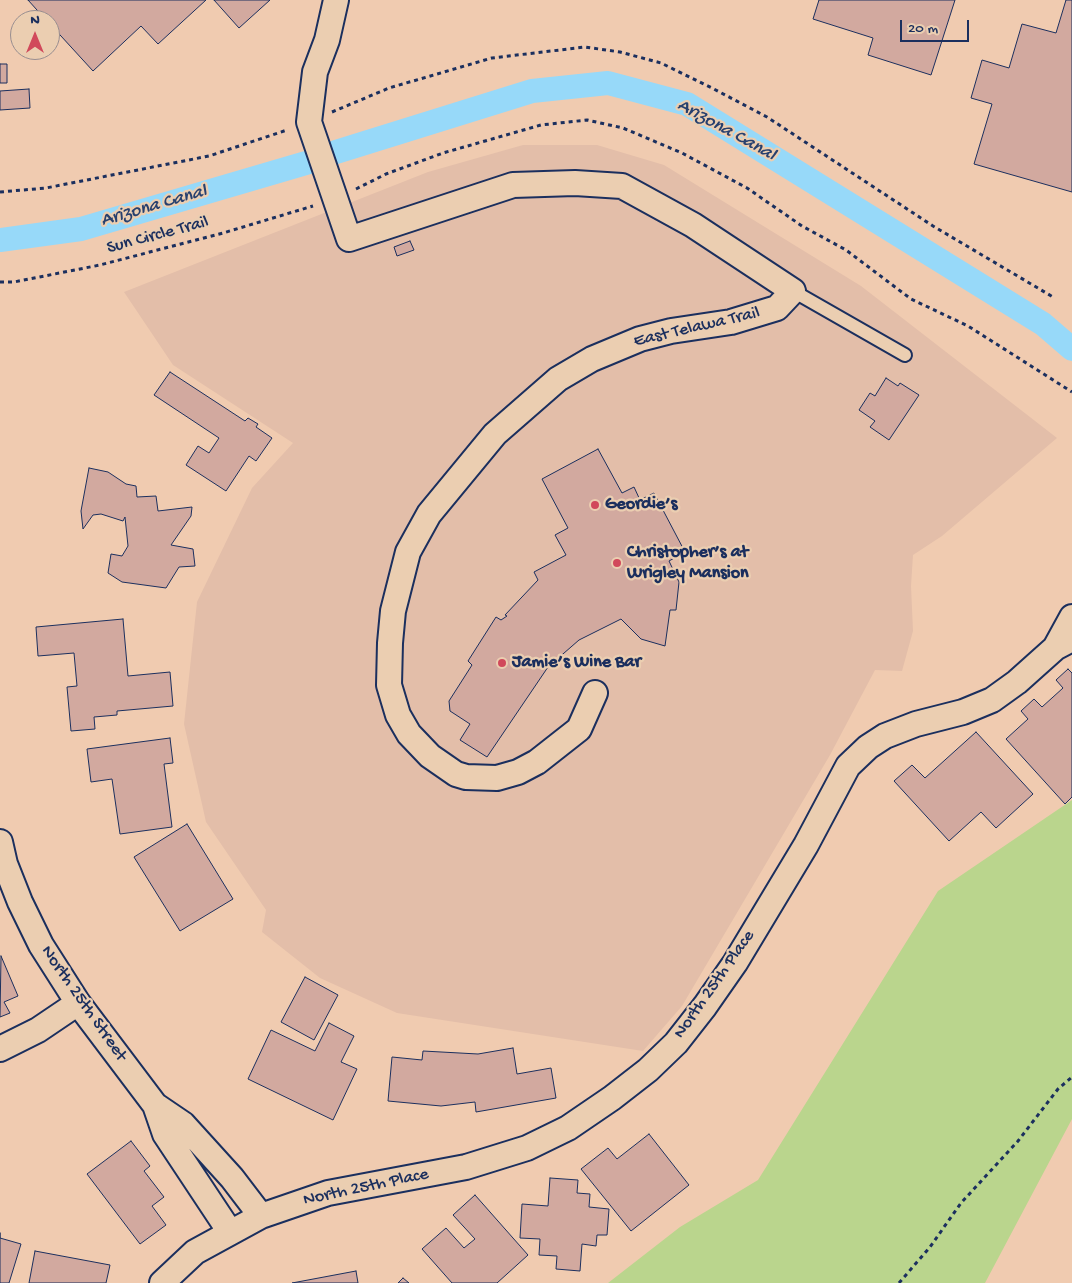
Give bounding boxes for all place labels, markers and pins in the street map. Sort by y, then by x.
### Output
place label: Geordie’s [605,494,677,516]
marker: Geordie’s [589,499,601,511]
place label: Christopher’s at Wrigley Mansion [627,542,749,584]
marker: Christopher’s at Wrigley Mansion [611,557,623,569]
place label: Jamie’s Wine Bar [512,652,641,674]
marker: Jamie’s Wine Bar [496,657,508,669]

